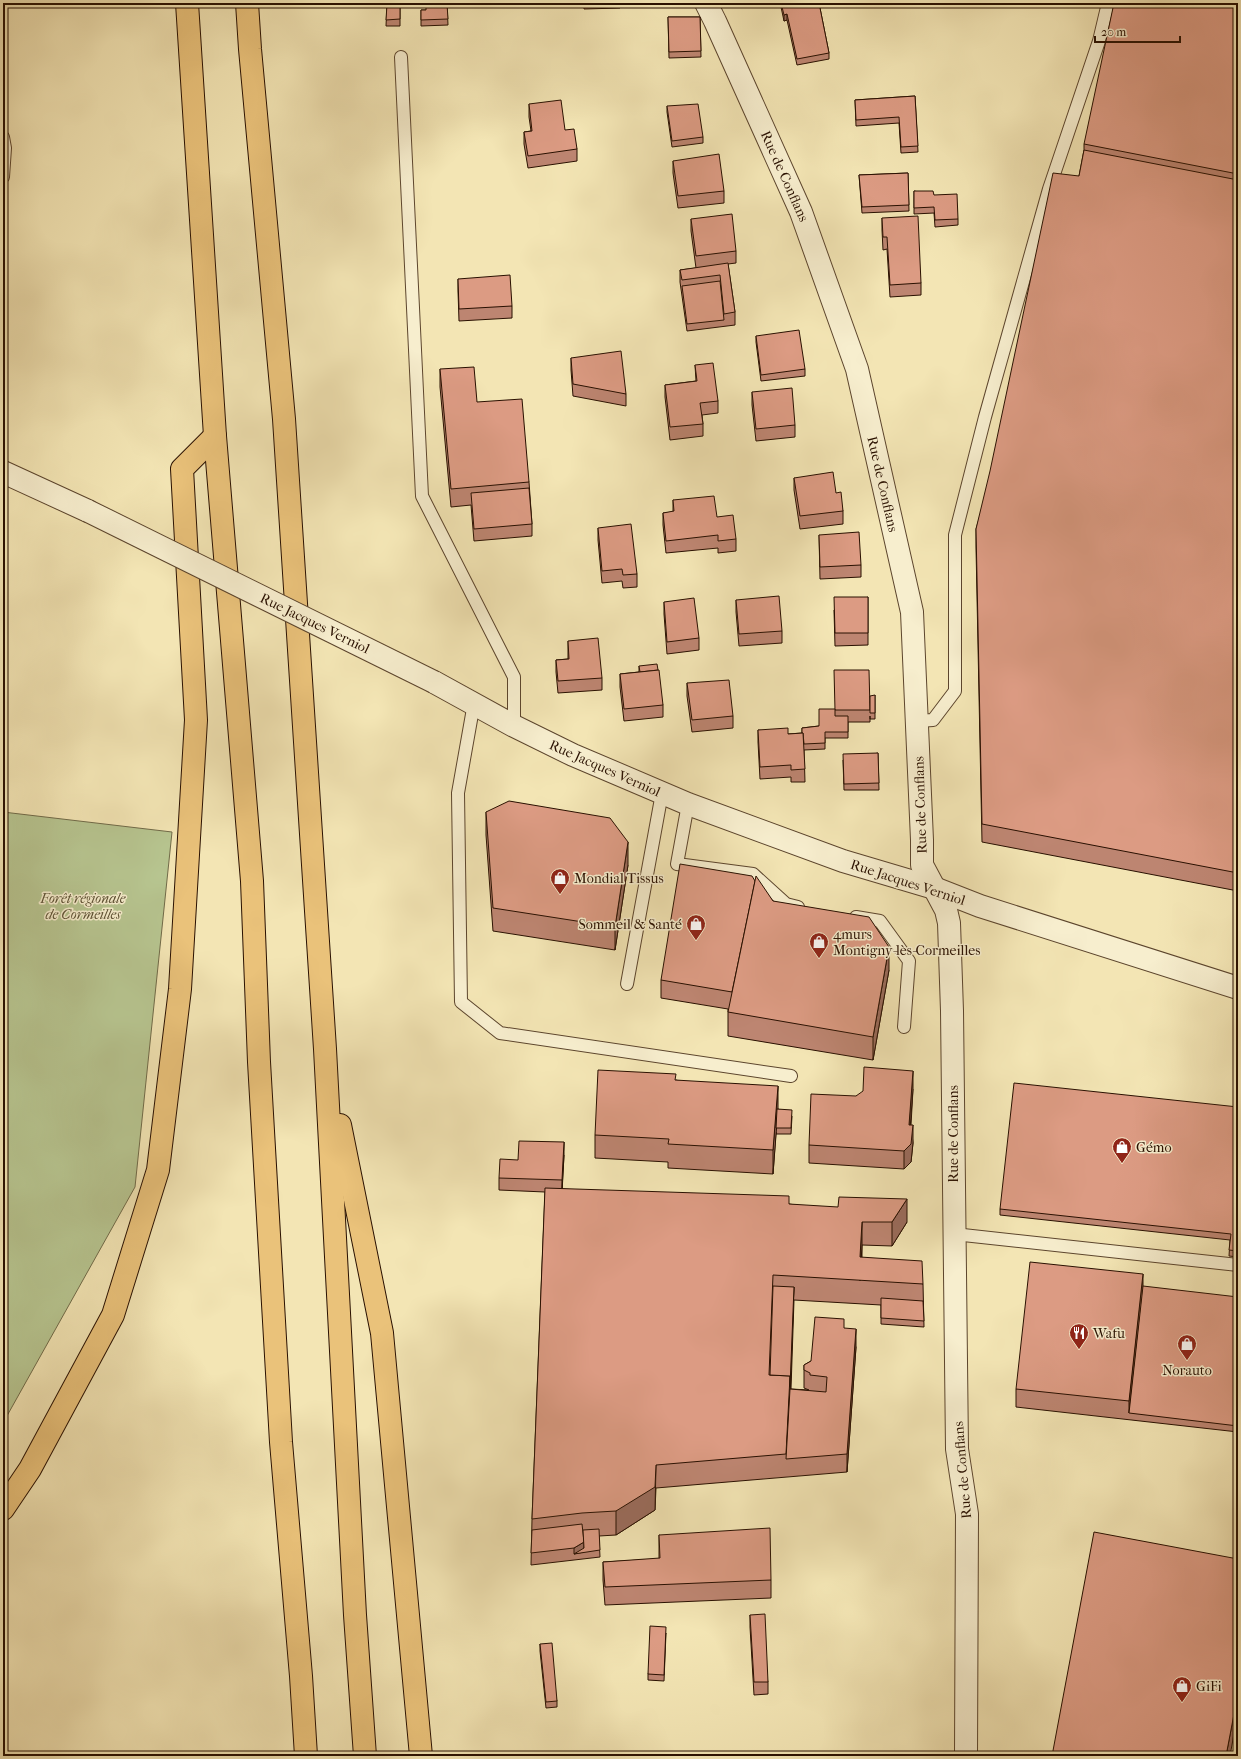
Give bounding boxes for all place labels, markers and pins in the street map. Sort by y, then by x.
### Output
shop icon: Mondial Tissus [549,867,571,895]
place label: Mondial Tissus [574,870,664,887]
shop icon: Sommeil & Santé [685,913,707,941]
place label: Sommeil & Santé [578,916,682,933]
place label: 4murs Montigny-lès-Cormeilles [833,926,980,959]
shop icon: 4murs Montigny-lès-Cormeilles [808,931,830,959]
shop icon: Gémo [1111,1136,1133,1164]
place label: Gémo [1136,1139,1172,1156]
restaurant icon: Wafu [1068,1322,1090,1350]
place label: Wafu [1092,1325,1125,1342]
shop icon: Norauto [1176,1333,1198,1361]
place label: Norauto [1162,1362,1212,1379]
shop icon: GiFi [1171,1675,1193,1703]
place label: GiFi [1196,1678,1222,1695]

